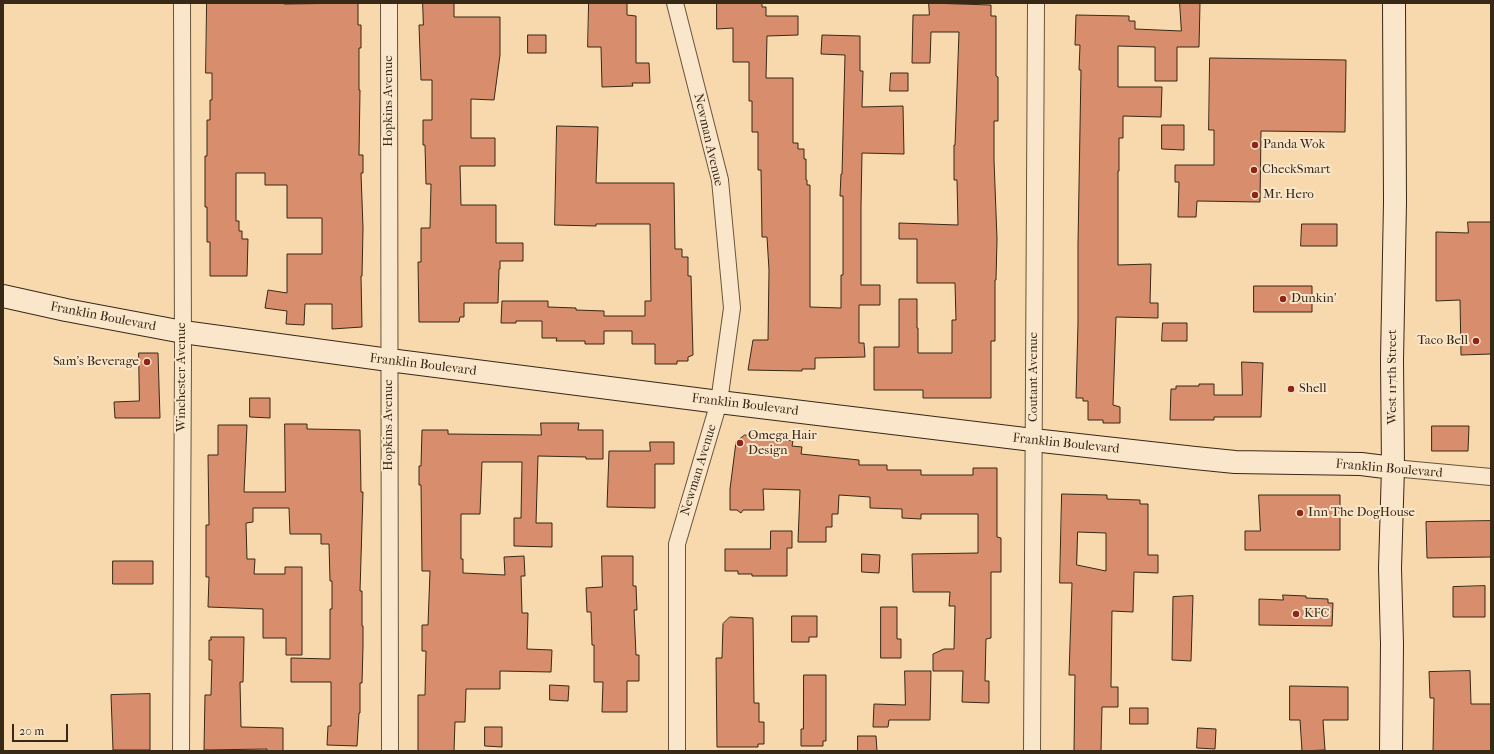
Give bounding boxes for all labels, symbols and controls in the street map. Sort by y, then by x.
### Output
street label: Hopkins Avenue [381,55,397,147]
street label: Newman Avenue [690,92,726,188]
place label: Panda Wok [1263,137,1325,153]
marker: Panda Wok [1250,140,1260,150]
place label: CheckSmart [1262,162,1331,178]
marker: CheckSmart [1249,165,1259,175]
place label: Mr. Hero [1263,187,1314,203]
marker: Mr. Hero [1250,190,1260,200]
place label: Dunkin' [1291,291,1337,307]
marker: Dunkin' [1278,294,1288,304]
street label: Franklin Boulevard [49,299,157,335]
street label: Winchester Avenue [174,322,190,432]
street label: West 117th Street [1385,329,1401,425]
street label: Coutant Avenue [1026,332,1042,422]
place label: Taco Bell [1417,333,1468,349]
marker: Taco Bell [1471,336,1481,346]
street label: Franklin Boulevard [369,351,477,379]
place label: Sam's Beverage [53,354,139,370]
marker: Sam's Beverage [142,357,152,367]
street label: Hopkins Avenue [381,379,397,471]
place label: Shell [1299,381,1327,397]
marker: Shell [1286,384,1296,394]
street label: Franklin Boulevard [691,391,799,419]
street label: Newman Avenue [678,422,720,518]
place label: Omega Hair Design [748,428,817,459]
street label: Franklin Boulevard [1012,431,1120,457]
marker: Omega Hair Design [735,438,745,448]
street label: Franklin Boulevard [1335,457,1443,481]
place label: Inn The DogHouse [1308,505,1415,521]
marker: Inn The DogHouse [1295,508,1305,518]
place label: KFC [1304,606,1329,622]
marker: KFC [1291,609,1301,619]
scale bar [14,716,70,742]
text: 20 m [19,724,44,738]

